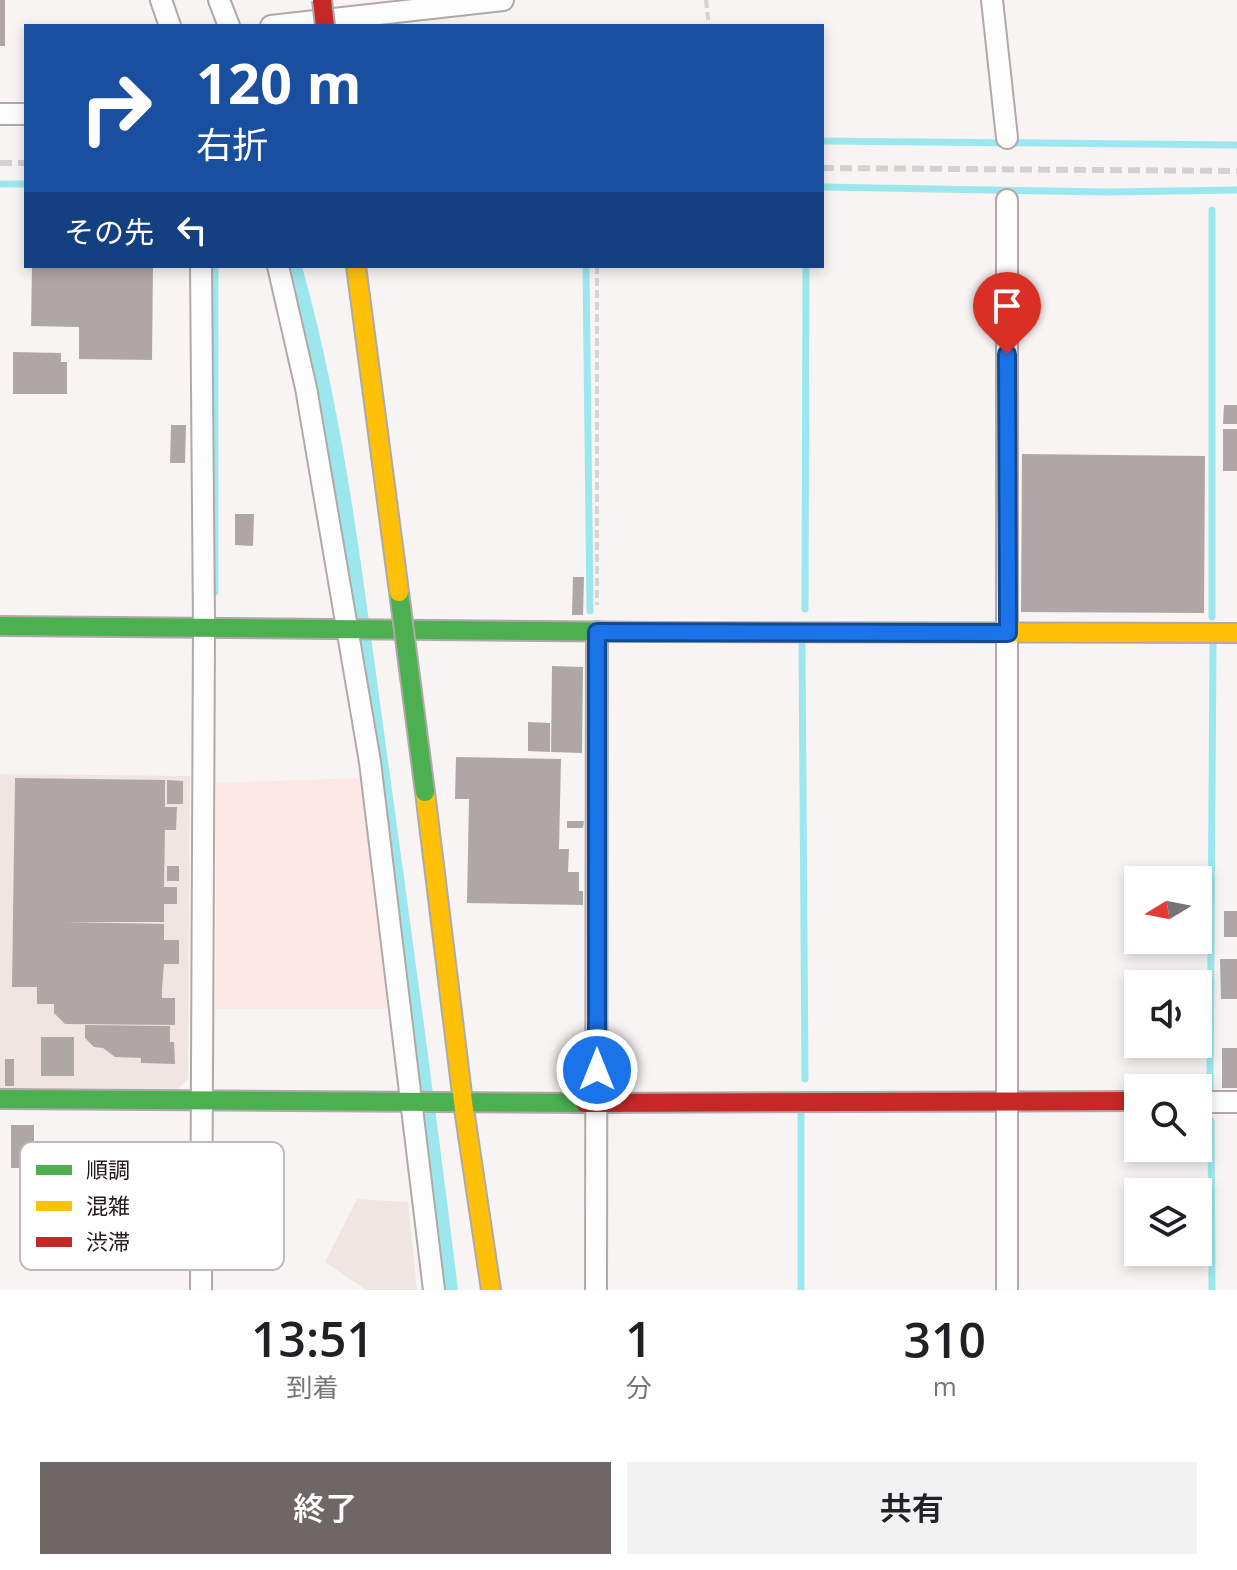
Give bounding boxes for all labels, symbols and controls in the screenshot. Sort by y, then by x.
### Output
text: 120 m [196,44,362,120]
icon: right [64,56,168,160]
text: 右折 [196,120,268,169]
icon: left [170,208,214,252]
text: その先 [64,211,154,252]
pin [973,272,1041,354]
icon: arrive [985,284,1029,328]
north arrow [1124,866,1212,954]
map controls [1124,866,1212,1266]
button: sound [1124,970,1212,1058]
position arrow [555,1028,639,1112]
button: search [1124,1074,1212,1162]
legend [20,1142,284,1270]
text: 順調 [86,1154,130,1184]
button: layers [1124,1178,1212,1266]
text: 混雑 [86,1190,130,1220]
text: 渋滞 [86,1226,130,1256]
text: 13:51 [251,1306,374,1371]
text: 1 [625,1306,653,1371]
text: 310 [904,1307,986,1372]
text: m [933,1368,957,1404]
text: 到着 [287,1369,339,1405]
text: 分 [626,1369,652,1405]
button: 終了 [40,1462,611,1554]
button: 共有 [627,1462,1197,1554]

